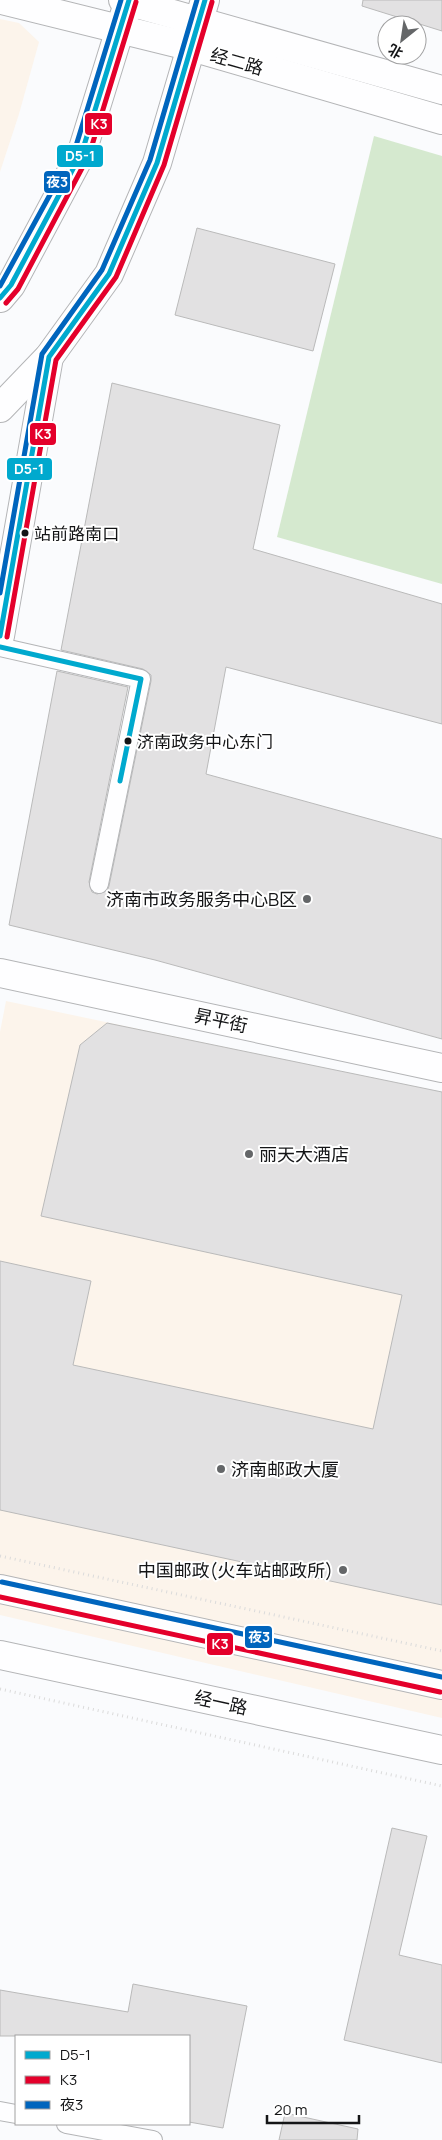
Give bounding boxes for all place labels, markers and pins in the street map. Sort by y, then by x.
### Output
place label: 站前路南口 [34,522,119,545]
marker: 站前路南口 [20,528,30,538]
place label: 济南政务中心东门 [137,730,273,753]
marker: 济南政务中心东门 [123,736,133,746]
place label: 济南市政务服务中心B区 [106,887,297,911]
marker: 济南市政务服务中心B区 [301,893,313,905]
place label: 丽天大酒店 [259,1142,349,1166]
marker: 丽天大酒店 [243,1148,255,1160]
place label: 济南邮政大厦 [231,1457,339,1481]
marker: 济南邮政大厦 [215,1463,227,1475]
place label: 中国邮政(火车站邮政所) [138,1558,333,1582]
marker: 中国邮政(火车站邮政所) [337,1564,349,1576]

